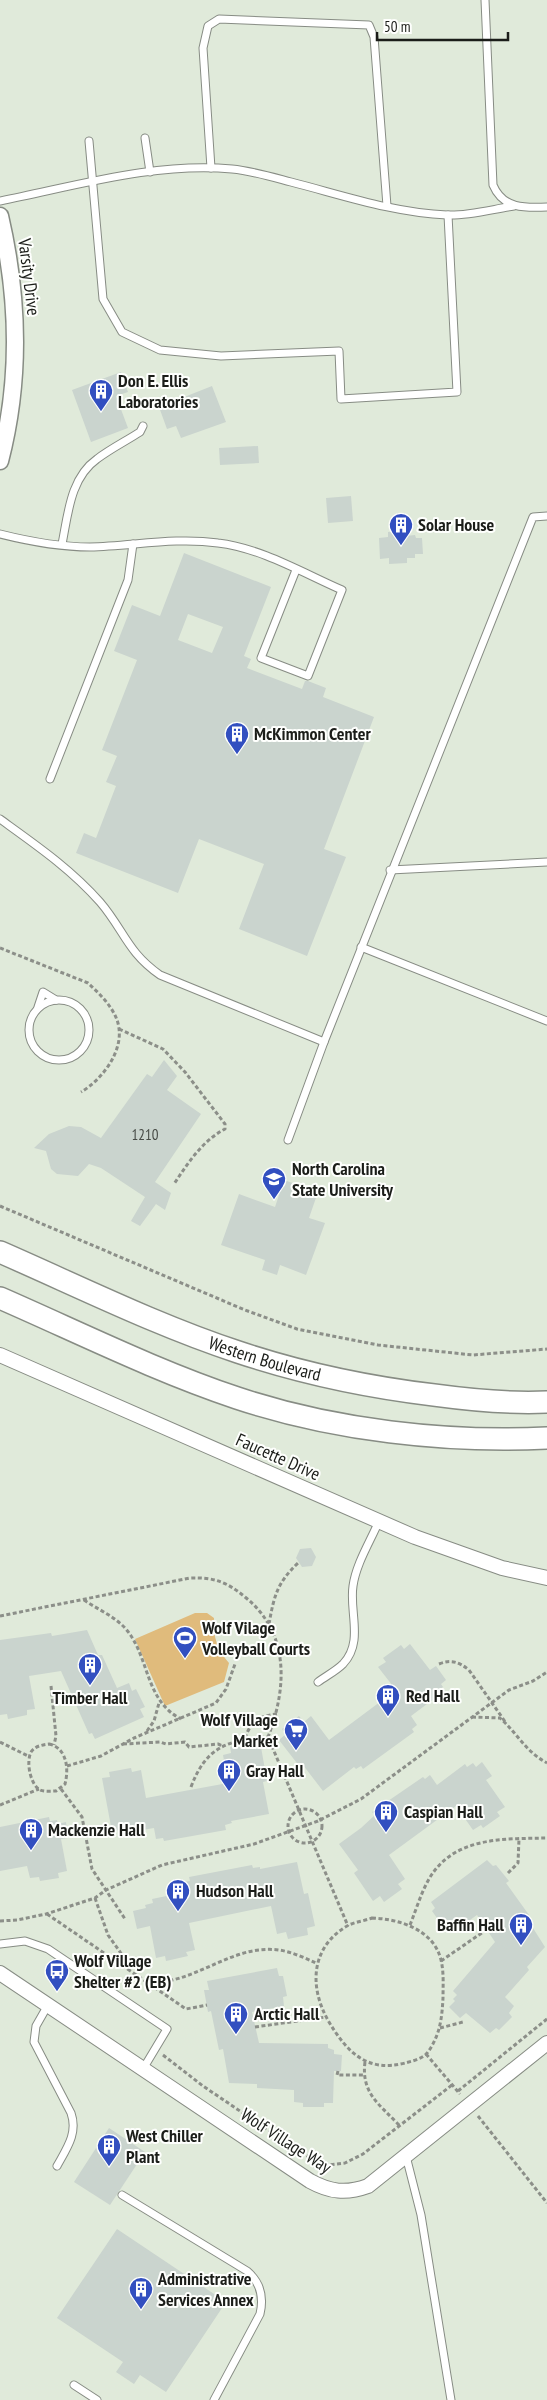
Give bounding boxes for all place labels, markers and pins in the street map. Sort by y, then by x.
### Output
place label: Don E. Ellis Laboratories [118,369,198,413]
building icon: Don E. Ellis Laboratories [88,378,114,412]
building icon: Solar House [388,512,414,546]
place label: Solar House [418,513,495,536]
building icon: McKimmon Center [224,721,250,755]
place label: McKimmon Center [254,722,372,745]
place label: North Carolina State University [292,1157,394,1201]
school or university icon: North Carolina State University [261,1166,287,1200]
place label: Wolf Vilage Volleyball Courts [201,1616,310,1660]
sports icon: Wolf Vilage Volleyball Courts [172,1625,198,1659]
building icon: Timber Hall [77,1652,103,1686]
building icon: Red Hall [375,1683,401,1717]
place label: Red Hall [406,1684,460,1707]
place label: Timber Hall [53,1686,128,1709]
place label: Wolf Village Market [200,1708,279,1752]
supermarket icon: Wolf Village Market [283,1717,309,1751]
building icon: Gray Hall [216,1758,242,1792]
place label: Gray Hall [246,1759,304,1782]
building icon: Caspian Hall [373,1799,399,1833]
place label: Caspian Hall [404,1800,484,1823]
building icon: Mackenzie Hall [18,1817,44,1851]
place label: Mackenzie Hall [48,1818,145,1841]
building icon: Hudson Hall [165,1878,191,1912]
place label: Hudson Hall [196,1879,274,1902]
building icon: Baffin Hall [508,1912,534,1946]
place label: Baffin Hall [437,1913,505,1936]
place label: Wolf Village Shelter #2 (EB) [73,1949,171,1993]
bus stop icon: Wolf Village Shelter #2 (EB) [44,1958,70,1992]
building icon: Arctic Hall [223,2001,249,2035]
place label: Arctic Hall [253,2002,320,2025]
place label: West Chiller Plant [125,2124,204,2168]
building icon: West Chiller Plant [96,2133,122,2167]
place label: Administrative Services Annex [157,2267,254,2311]
building icon: Administrative Services Annex [128,2276,154,2310]

